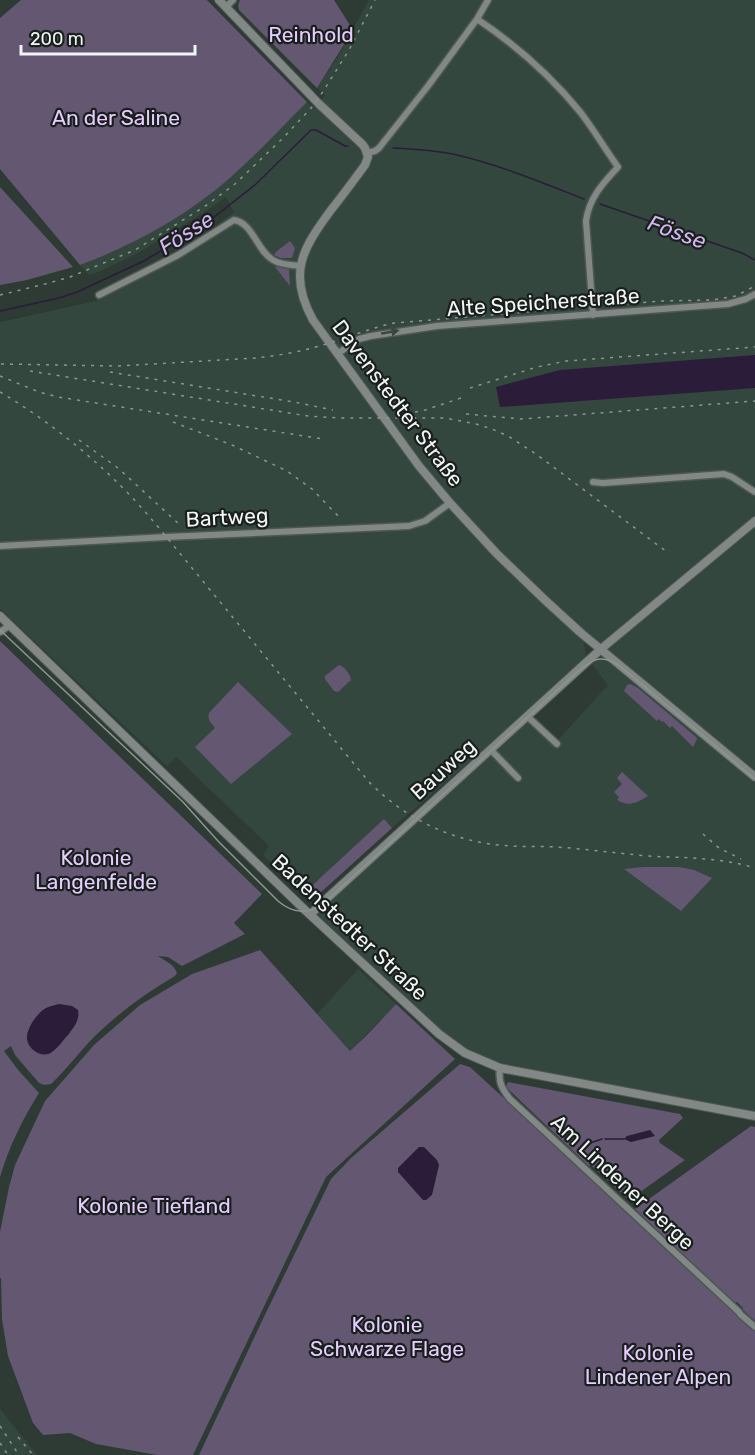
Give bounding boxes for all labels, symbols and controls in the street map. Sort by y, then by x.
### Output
scale bar [21,18,195,56]
park label: Reinhold [268,22,354,47]
text: 200 m [30,28,84,50]
park label: An der Saline [52,105,180,130]
water label: Fösse [153,205,219,261]
water label: Fösse [644,209,710,255]
street label: Alte Speicherstraße [446,283,640,321]
street label: Davenstedter Straße [327,315,469,491]
one-way arrow [381,328,400,337]
street label: Bartweg [185,502,269,532]
street label: Bauweg [405,733,481,805]
park label: Kolonie Langenfelde [35,845,157,894]
street label: Badenstedter Straße [267,849,433,1005]
street label: Am Lindener Berge [546,1109,700,1255]
park label: Kolonie Tiefland [77,1193,231,1218]
park label: Kolonie Schwarze Flage [310,1312,464,1361]
park label: Kolonie Lindener Alpen [585,1340,731,1389]

